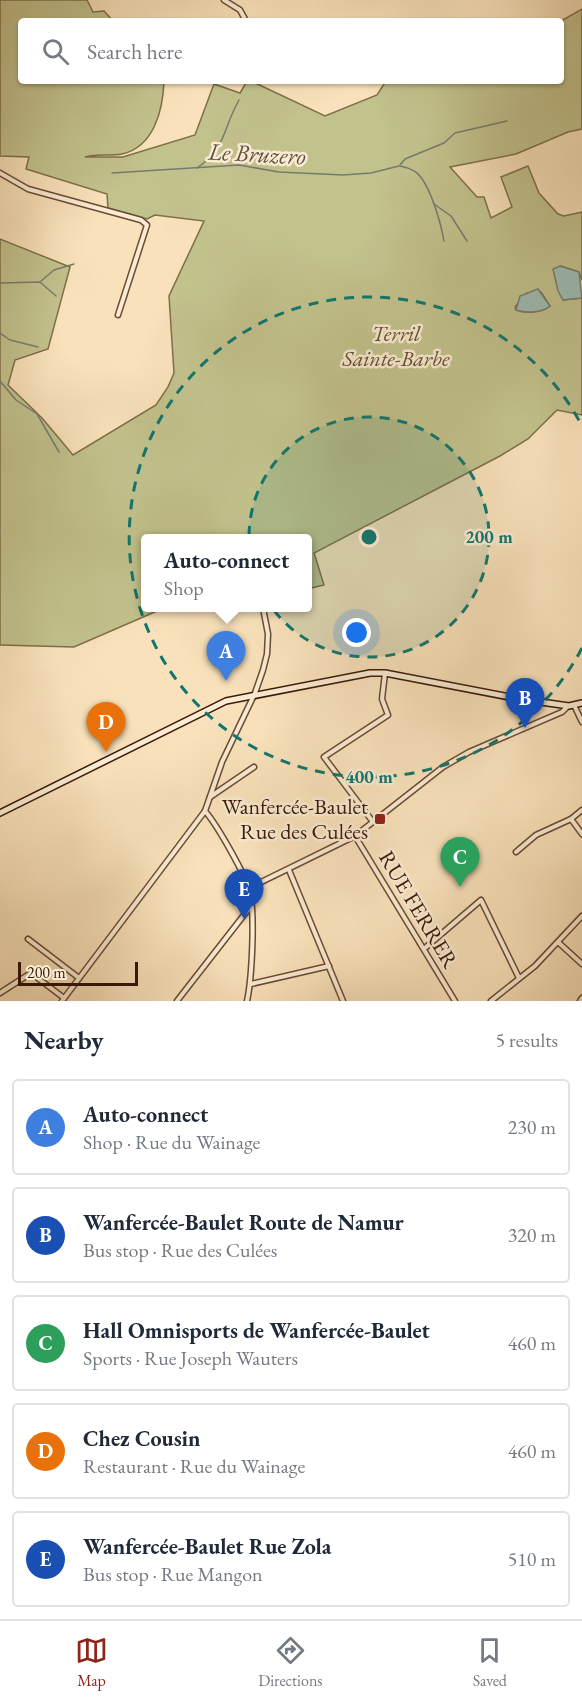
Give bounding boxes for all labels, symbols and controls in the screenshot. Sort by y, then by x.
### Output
search box [18,18,564,84]
icon: search [39,35,72,68]
text: Search here [87,37,182,66]
water label: Le Bruzero [206,135,307,172]
park label: Terril Sainte-Barbe [342,319,450,373]
text: 200 m [465,525,513,548]
centre of rings [359,527,379,547]
popup [141,534,312,612]
text: Auto-connect [164,546,289,575]
text: Shop [164,575,204,601]
your location [342,618,371,647]
pin: A [206,632,246,681]
pin: B [506,678,544,728]
pin: D [86,702,126,752]
text: 400 m [345,765,393,788]
place label: Wanfercée-Baulet Rue des Culées [222,792,368,846]
marker: Wanfercée-Baulet Rue des Culées [373,812,387,826]
pin: C [440,838,480,887]
street label: RUE FERRER [372,845,465,974]
pin: E [224,870,264,919]
scale bar [18,959,138,986]
text: 200 m [27,962,66,983]
text: Nearby [24,1023,104,1057]
text: 5 results [495,1027,558,1053]
text: Auto-connect [83,1100,208,1129]
text: A [38,1114,53,1140]
text: 230 m [508,1114,556,1140]
text: Shop · Rue du Wainage [83,1129,260,1155]
text: Wanfercée-Baulet Route de Namur [83,1208,404,1237]
text: B [39,1222,52,1248]
text: 320 m [508,1222,556,1248]
text: Bus stop · Rue des Culées [83,1237,277,1263]
text: Hall Omnisports de Wanfercée-Baulet [83,1316,430,1345]
text: C [38,1330,53,1356]
text: 460 m [508,1330,556,1356]
text: Sports · Rue Joseph Wauters [83,1345,298,1371]
text: Chez Cousin [83,1424,201,1453]
text: D [38,1438,53,1464]
text: 460 m [508,1438,556,1464]
text: Restaurant · Rue du Wainage [83,1453,305,1479]
text: Wanfercée-Baulet Rue Zola [83,1532,331,1561]
text: E [40,1546,51,1572]
text: 510 m [508,1546,556,1572]
text: Bus stop · Rue Mangon [83,1561,263,1587]
tab: Map [75,1634,108,1691]
tab: Directions [258,1634,323,1691]
tab: Saved [473,1634,507,1691]

